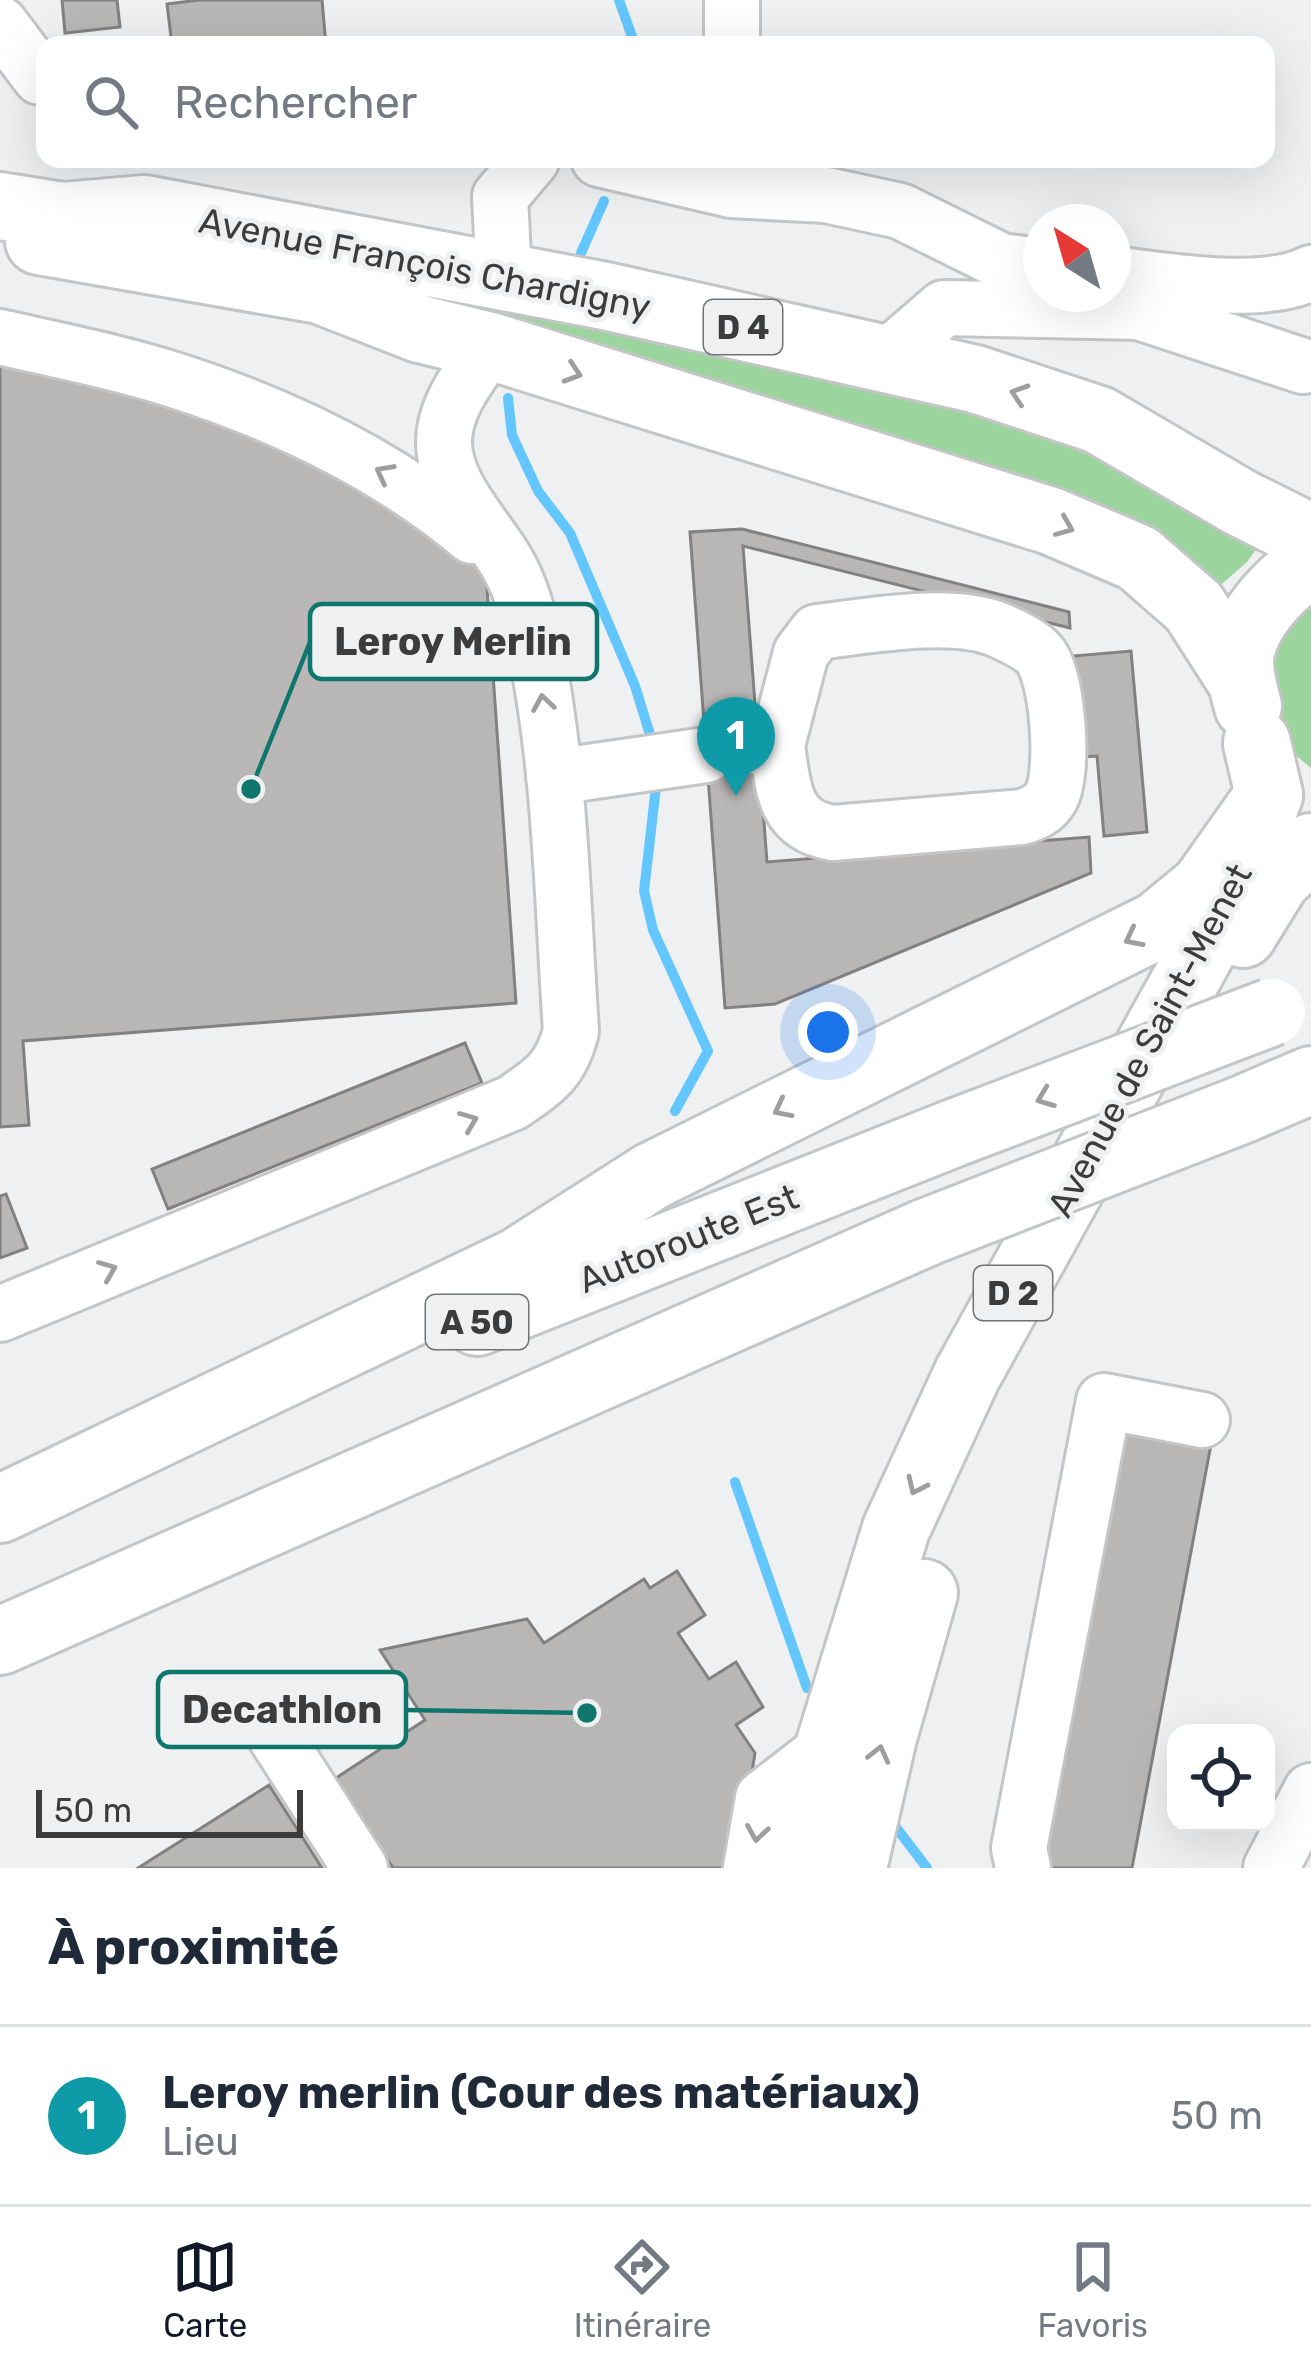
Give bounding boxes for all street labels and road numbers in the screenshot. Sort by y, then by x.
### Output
street label: Avenue François Chardigny [196,199,654,328]
road number: D 4 [704,300,782,354]
street label: Avenue de Saint-Menet [1038,856,1261,1224]
street label: Autoroute Est [572,1175,804,1302]
road number: D 2 [974,1266,1052,1320]
road number: A 50 [426,1295,528,1349]

